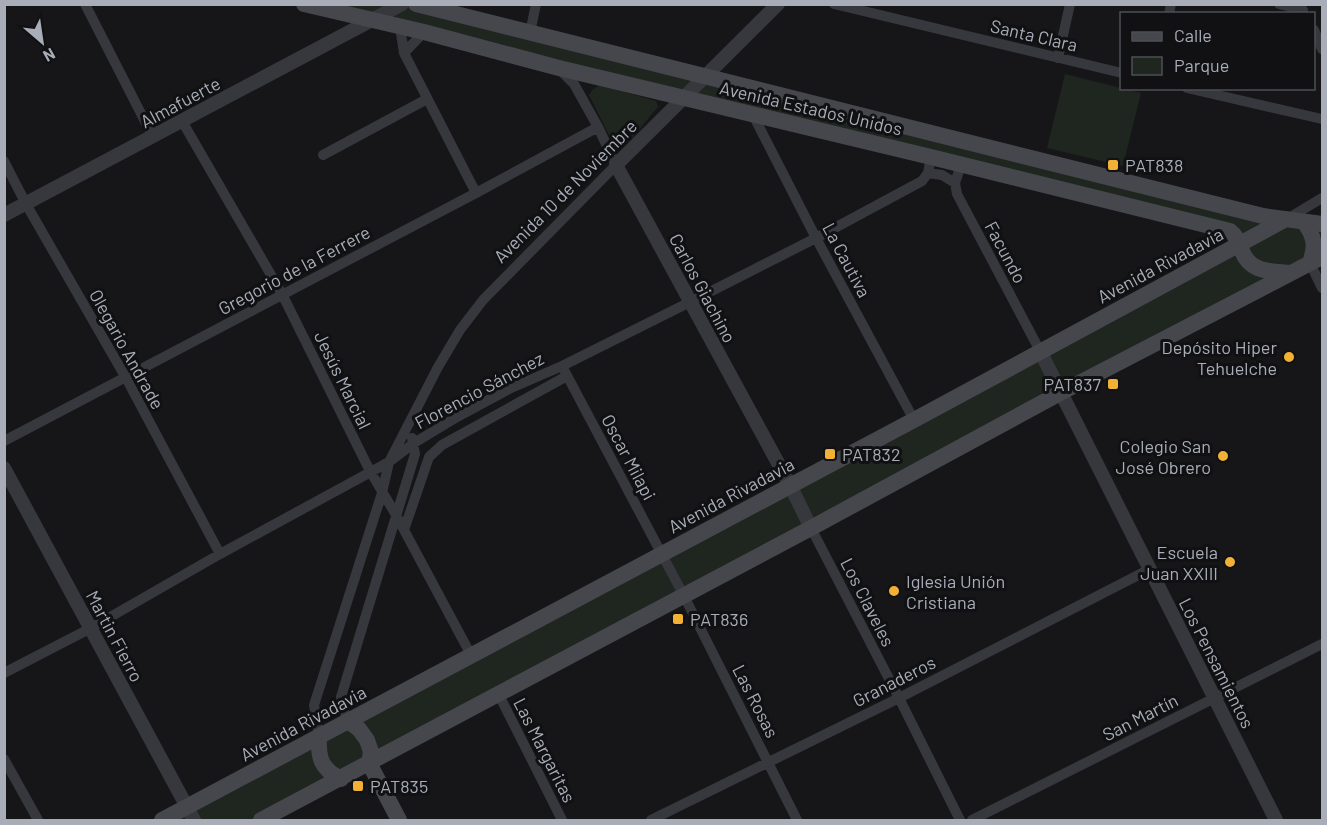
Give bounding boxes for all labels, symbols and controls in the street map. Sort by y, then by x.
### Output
north arrow [12,12,72,72]
legend [1120,12,1315,90]
street label: Santa Clara [988,14,1080,56]
text: Calle [1174,24,1212,46]
text: N [40,45,59,66]
text: Parque [1174,54,1229,76]
street label: Almafuerte [136,72,224,132]
street label: Avenida Estados Unidos [718,76,904,140]
street label: Avenida 10 de Noviembre [489,115,641,267]
place label: PAT838 [1125,154,1183,176]
marker: PAT838 [1106,158,1120,172]
street label: Facundo [981,217,1031,287]
street label: La Cautiva [818,219,876,301]
street label: Gregorio de la Ferrere [214,221,374,319]
street label: Avenida Rivadavia [1093,223,1227,307]
street label: Carlos Giachino [665,230,741,346]
street label: Olegario Andrade [85,285,169,413]
street label: Jesús Marcial [310,327,376,433]
place label: Depósito Hiper Tehuelche [1162,336,1277,379]
street label: Florencio Sánchez [411,347,547,433]
marker: Depósito Hiper Tehuelche [1282,350,1296,364]
place label: PAT837 [1044,373,1101,395]
marker: PAT837 [1106,377,1120,391]
street label: Oscar Milapi [597,410,661,504]
place label: Colegio San José Obrero [1116,435,1211,478]
place label: PAT832 [842,443,901,465]
marker: PAT832 [823,447,837,461]
marker: Colegio San José Obrero [1216,449,1230,463]
street label: Avenida Rivadavia [664,453,798,537]
place label: Escuela Juan XXIII [1140,541,1218,584]
street label: Los Claveles [836,554,900,650]
marker: Escuela Juan XXIII [1223,555,1237,569]
place label: Iglesia Unión Cristiana [906,570,1005,613]
marker: Iglesia Unión Cristiana [887,584,901,598]
street label: Martin Fierro [82,586,148,686]
street label: Los Pensamientos [1175,594,1259,732]
place label: PAT836 [690,608,748,630]
marker: PAT836 [671,612,685,626]
street label: Granaderos [849,651,939,711]
street label: Las Rosas [728,661,784,741]
street label: Avenida Rivadavia [236,681,370,765]
street label: San Martín [1099,689,1181,745]
street label: Las Margaritas [509,694,581,806]
place label: PAT835 [370,775,428,797]
marker: PAT835 [351,779,365,793]

